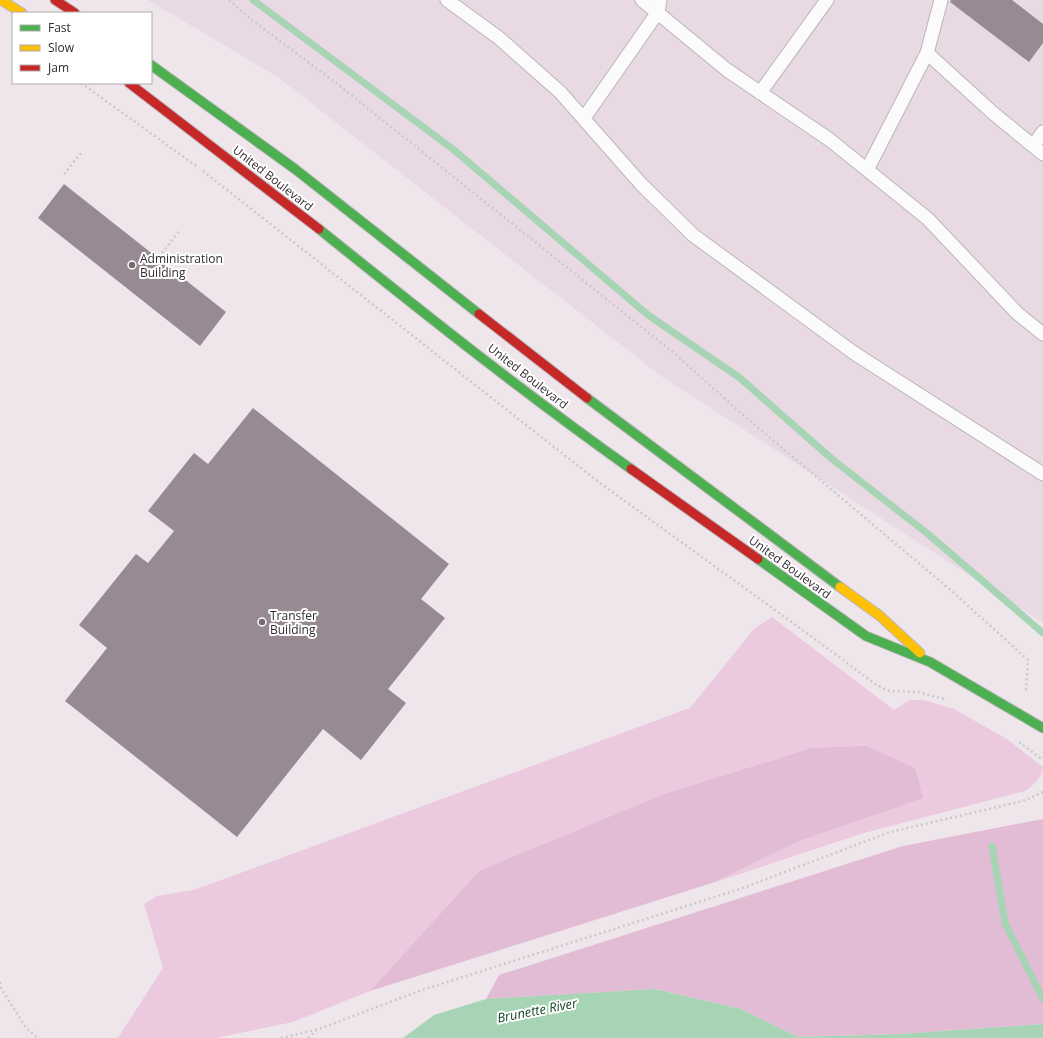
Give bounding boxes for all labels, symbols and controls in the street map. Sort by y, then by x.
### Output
legend [12,12,152,84]
text: Fast [48,19,71,36]
text: Slow [48,39,75,56]
text: Jam [47,59,69,76]
street label: United Boulevard [229,141,317,215]
place label: Administration Building [140,250,223,281]
marker: Administration Building [127,260,137,270]
street label: United Boulevard [484,339,572,413]
street label: United Boulevard [746,531,834,603]
place label: Transfer Building [270,607,317,638]
marker: Transfer Building [257,617,267,627]
water label: Brunette River [495,993,579,1027]

